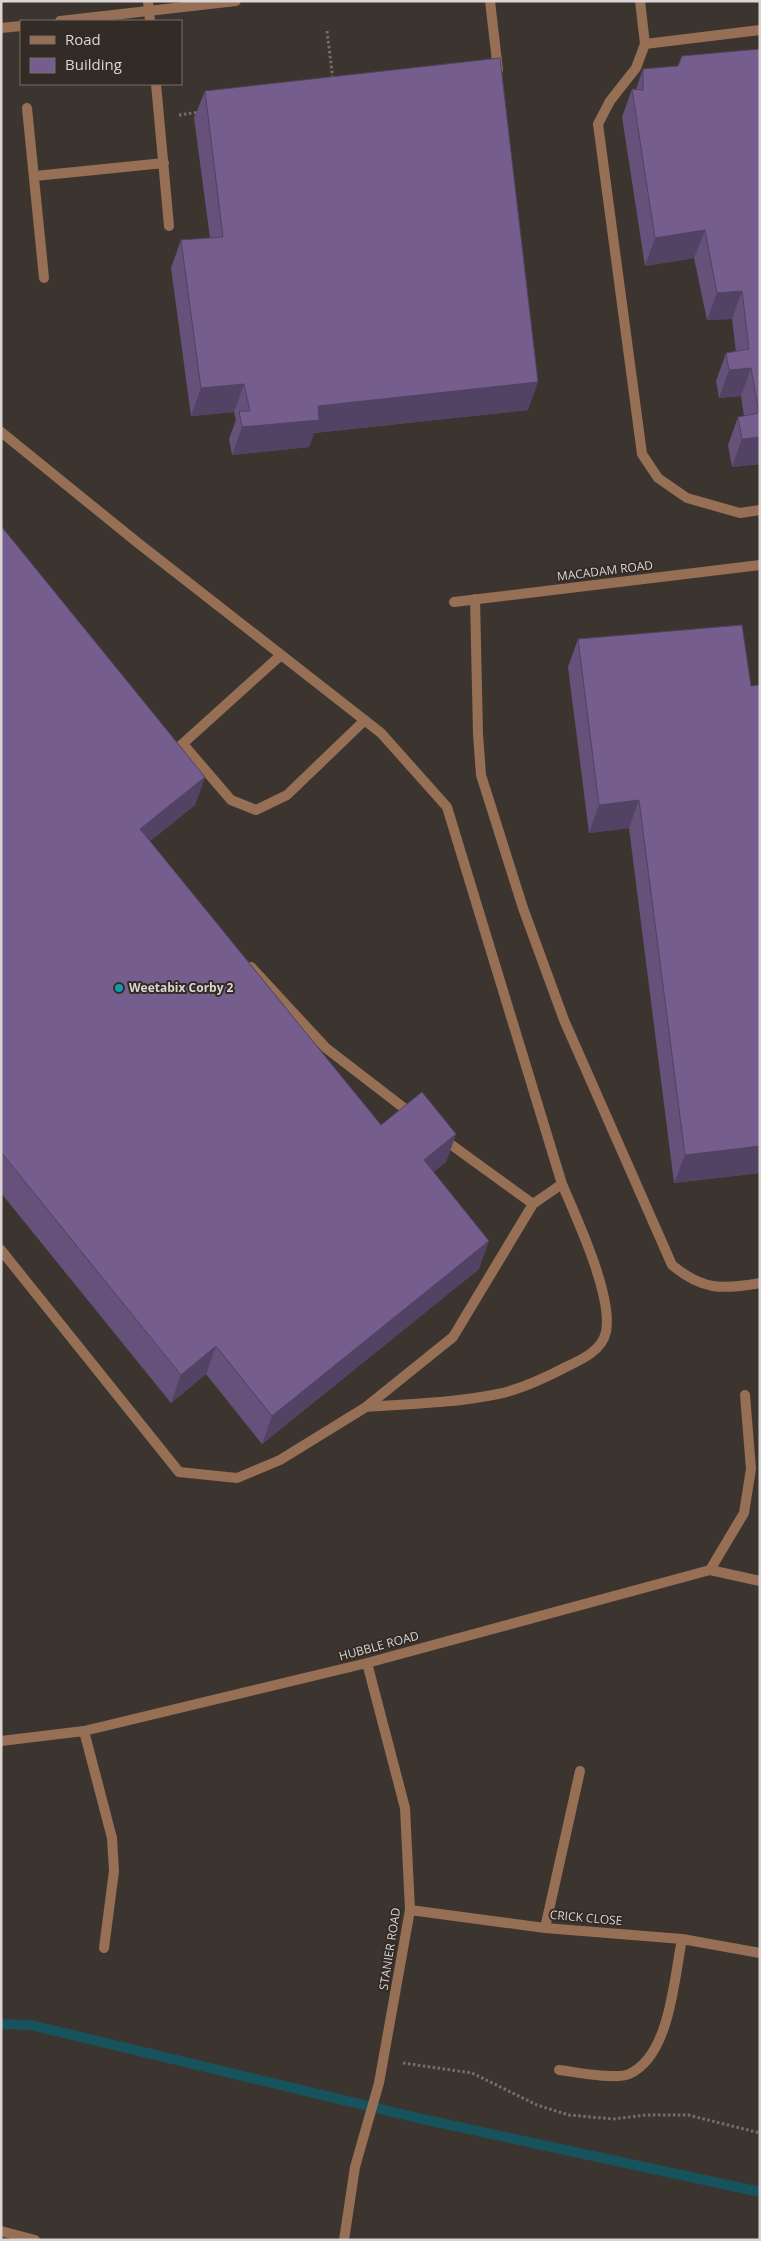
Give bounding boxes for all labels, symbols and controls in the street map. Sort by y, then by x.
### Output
legend [20,20,182,85]
text: Road [65,29,101,49]
text: Building [65,54,122,74]
street label: MACADAM ROAD [556,556,654,585]
place label: Weetabix Corby 2 [129,979,234,996]
marker: Weetabix Corby 2 [113,982,125,994]
street label: HUBBLE ROAD [337,1627,421,1664]
street label: STANIER ROAD [375,1906,404,1991]
street label: CRICK CLOSE [549,1906,623,1929]

